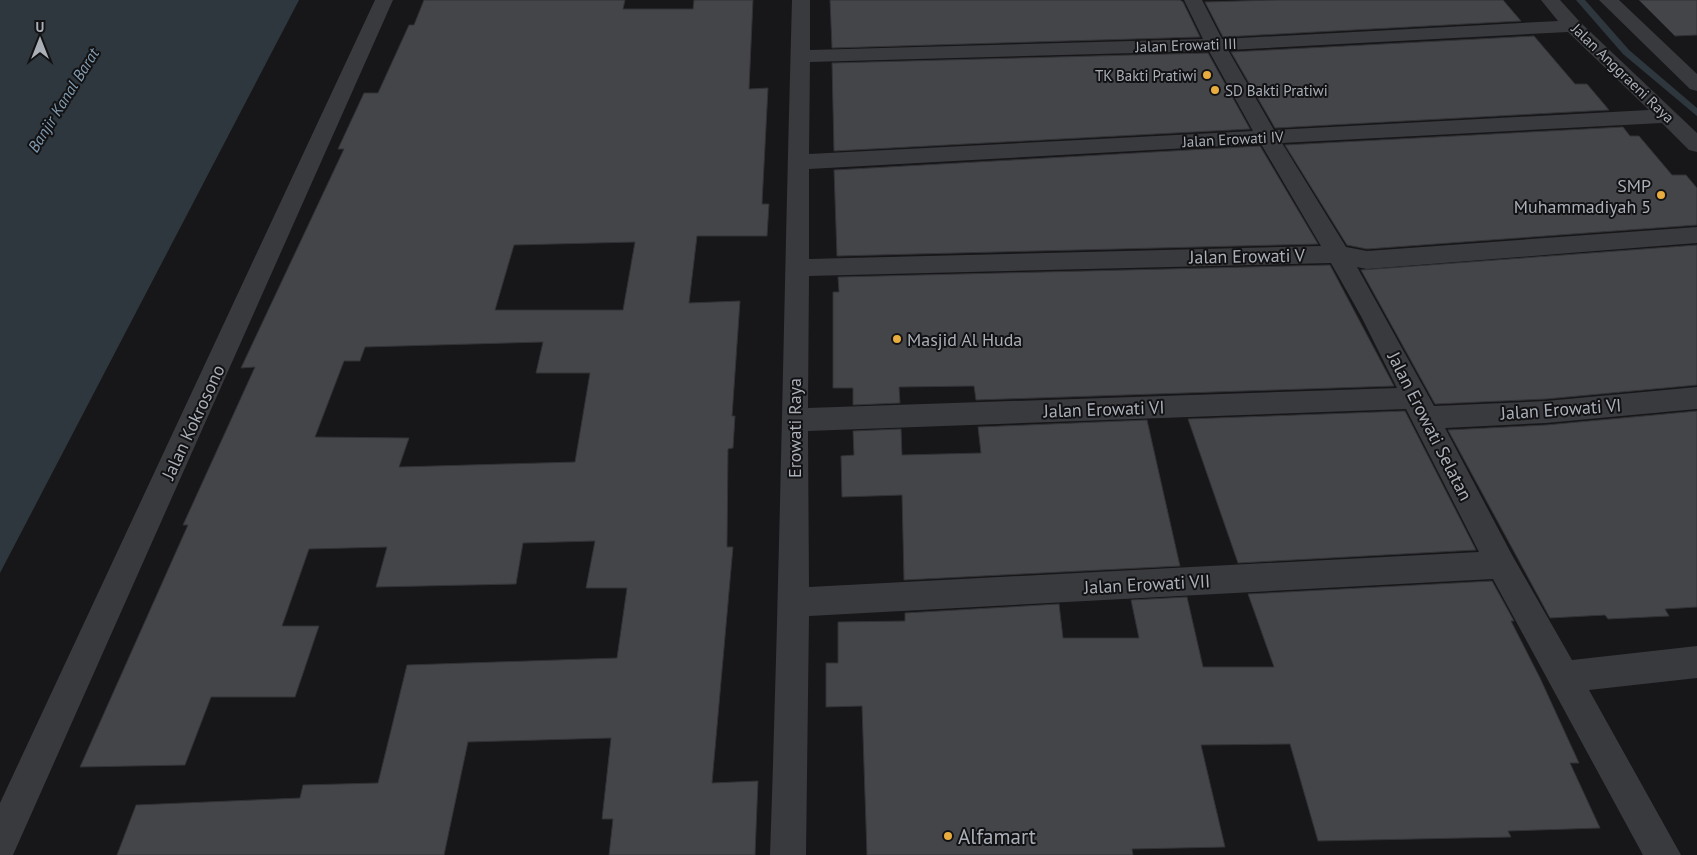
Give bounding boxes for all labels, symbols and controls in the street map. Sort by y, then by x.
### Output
north arrow [15,15,65,65]
text: U [36,18,44,36]
street label: Jalan Anggraeni Raya [1567,18,1678,127]
street label: Jalan Erowati III [1134,34,1237,56]
water label: Banjir Kanal Barat [23,44,103,156]
place label: TK Bakti Pratiwi [1095,66,1197,85]
marker: TK Bakti Pratiwi [1201,69,1213,81]
place label: SD Bakti Pratiwi [1225,81,1328,100]
marker: SD Bakti Pratiwi [1209,84,1221,96]
street label: Jalan Erowati IV [1181,127,1285,151]
place label: SMP Muhammadiyah 5 [1514,174,1651,218]
marker: SMP Muhammadiyah 5 [1655,189,1667,201]
street label: Jalan Erowati V [1188,243,1306,269]
place label: Masjid Al Huda [907,328,1022,351]
marker: Masjid Al Huda [891,333,903,345]
street label: Jalan Erowati Selatan [1382,347,1477,504]
street label: Jalan Kokrosono [156,361,230,484]
street label: Erowati Raya [783,378,806,478]
street label: Jalan Erowati VI [1499,393,1622,425]
street label: Jalan Erowati VI [1042,395,1165,423]
street label: Jalan Erowati VII [1082,569,1211,599]
place label: Alfamart [958,823,1036,850]
marker: Alfamart [942,830,954,842]

